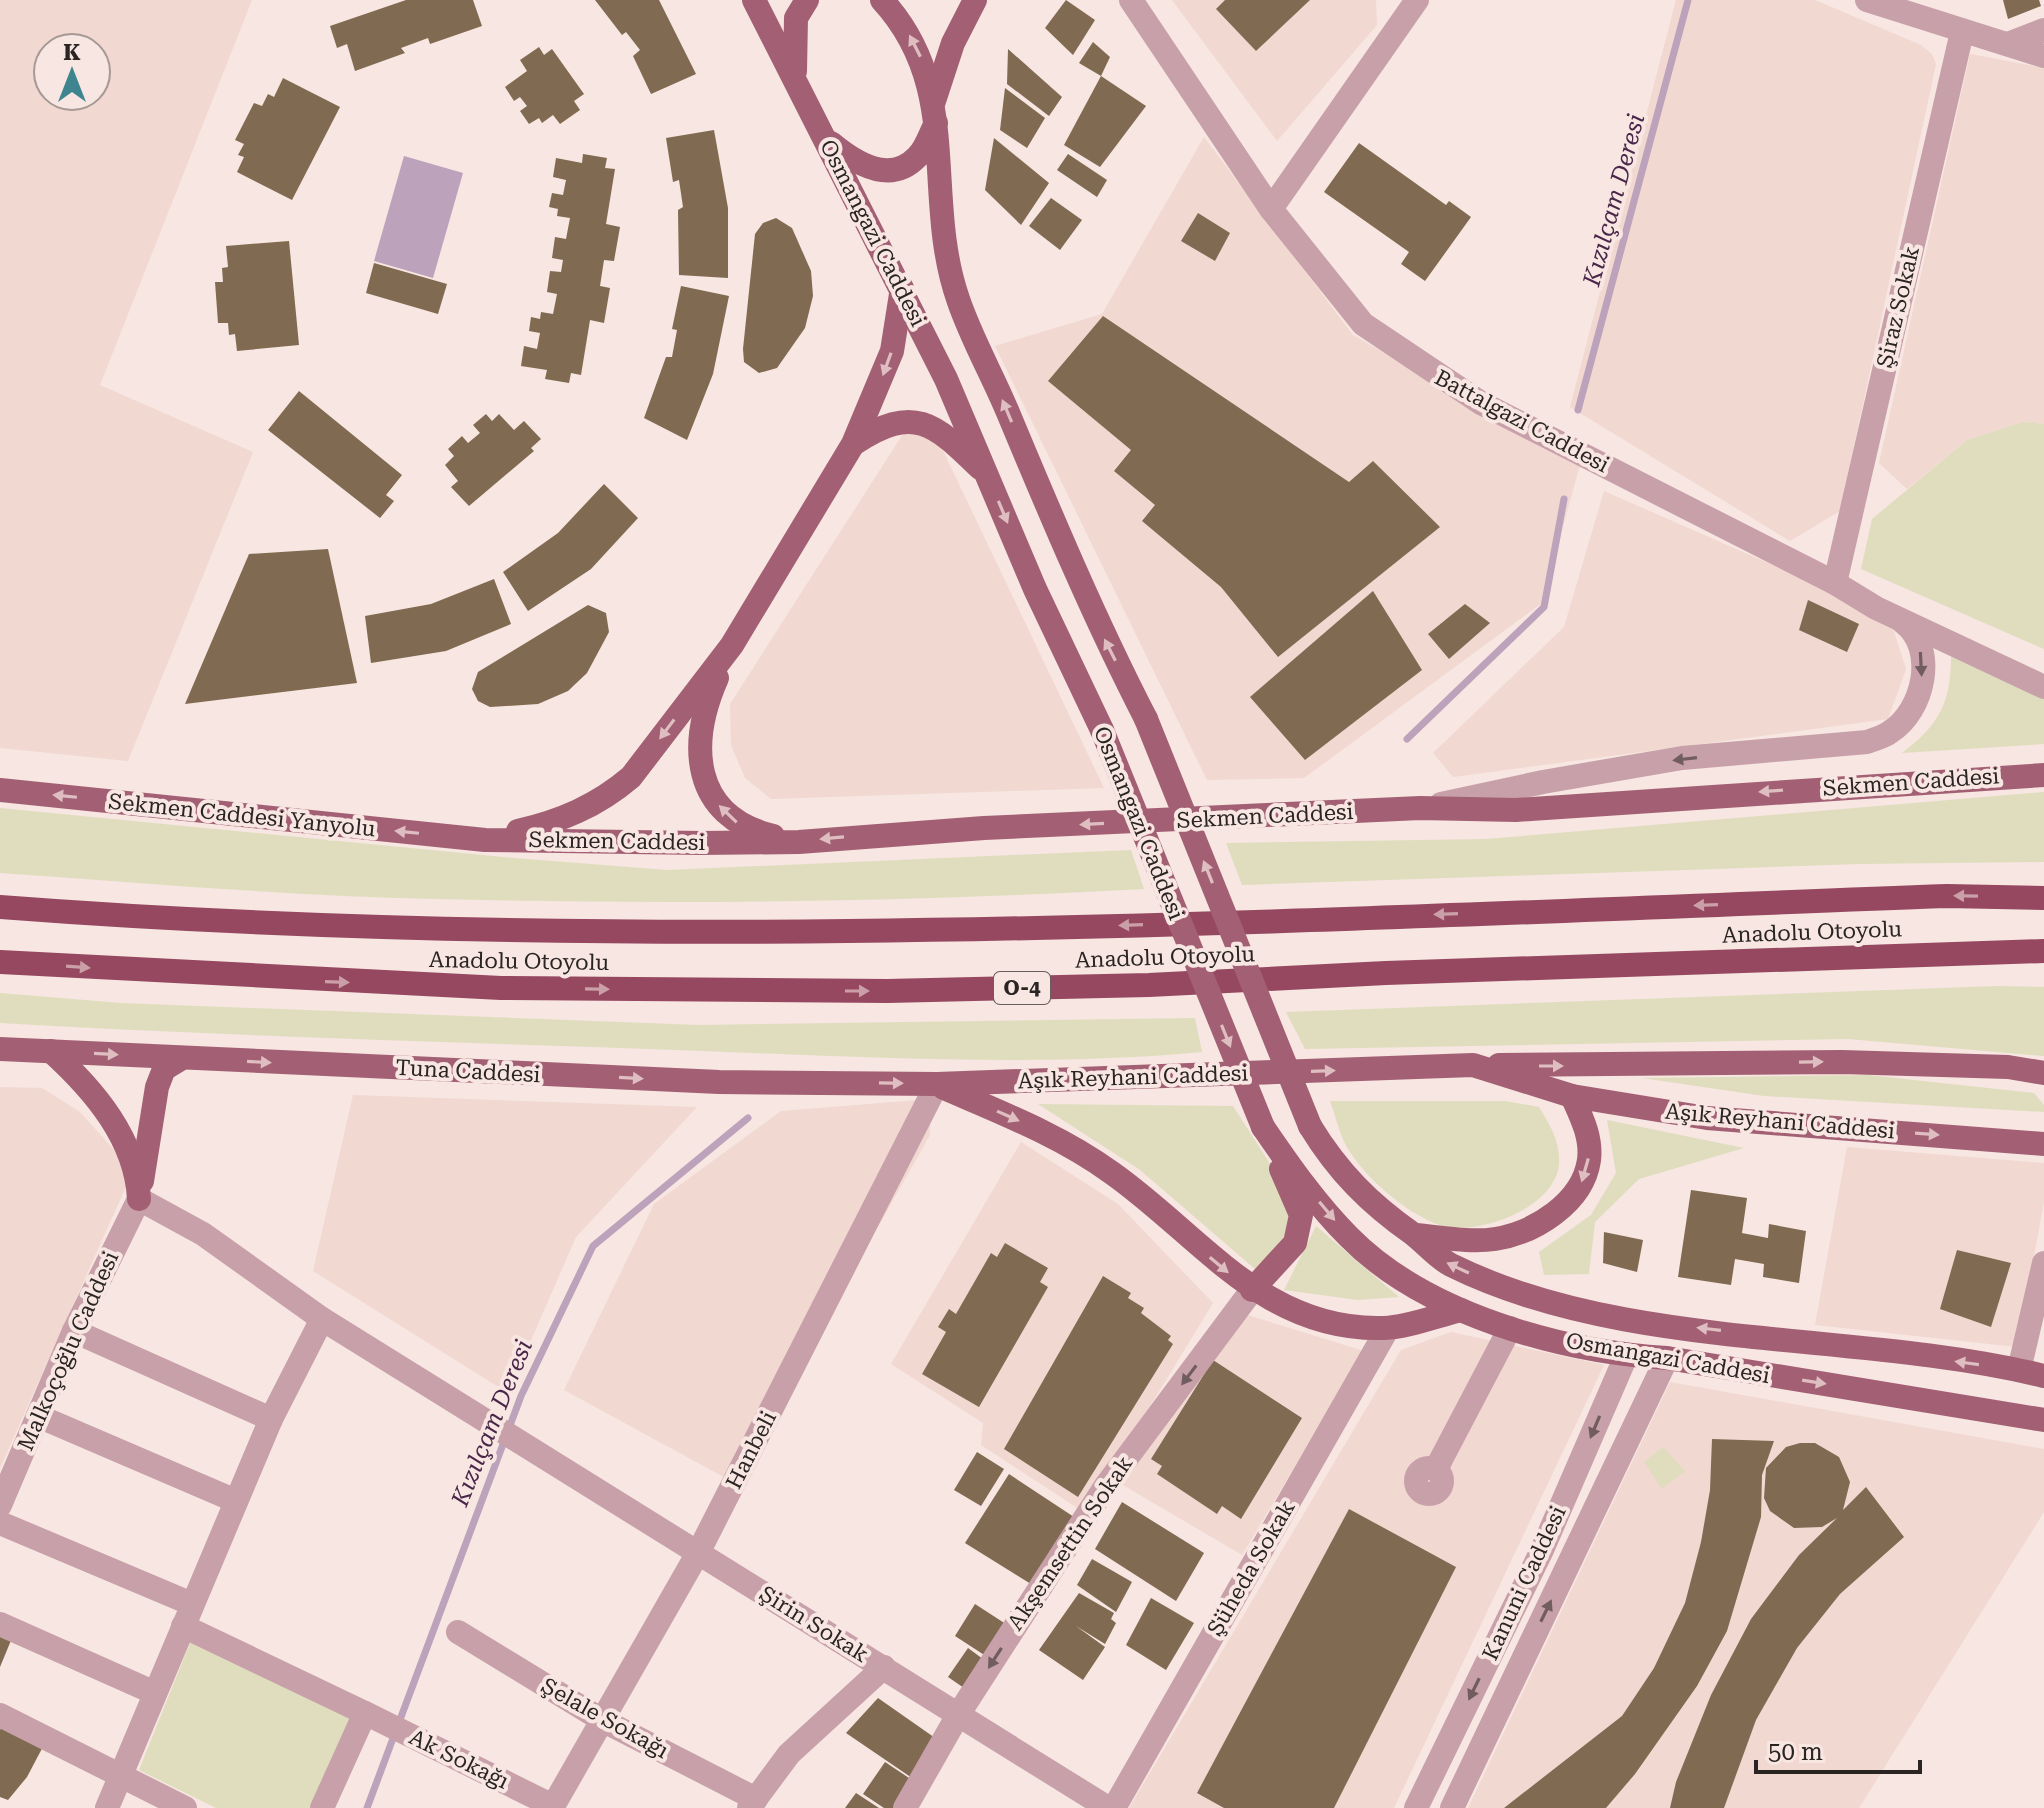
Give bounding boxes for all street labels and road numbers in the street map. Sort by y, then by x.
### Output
street label: Osmangazi Caddesi [815,135,931,331]
street label: Şiraz Sokak [1872,244,1924,370]
street label: Battalgazi Caddesi [1431,364,1613,478]
street label: Osmangazi Caddesi [1089,723,1189,923]
street label: Sekmen Caddesi [1822,763,2000,801]
street label: Sekmen Caddesi Yanyolu [107,789,377,841]
street label: Sekmen Caddesi [1176,799,1354,833]
street label: Sekmen Caddesi [528,827,706,855]
street label: Anadolu Otoyolu [1722,916,1903,948]
street label: Anadolu Otoyolu [1075,941,1256,973]
street label: Anadolu Otoyolu [429,947,610,975]
road number: O-4 [994,972,1050,1004]
street label: Tuna Caddesi [395,1055,541,1087]
street label: Aşık Reyhani Caddesi [1017,1060,1249,1094]
street label: Aşık Reyhani Caddesi [1664,1099,1896,1143]
street label: Malkoçoğlu Caddesi [13,1247,123,1455]
street label: Osmangazi Caddesi [1564,1328,1772,1388]
street label: Hanbeli [721,1407,781,1493]
street label: Akşemsettin Sokak [1003,1451,1138,1635]
street label: Şüheda Sokak [1202,1496,1300,1640]
street label: Kanuni Caddesi [1477,1502,1571,1664]
street label: Şirin Sokak [755,1581,873,1667]
street label: Şelale Sokağı [537,1673,673,1763]
street label: Ak Sokağı [405,1724,513,1794]

